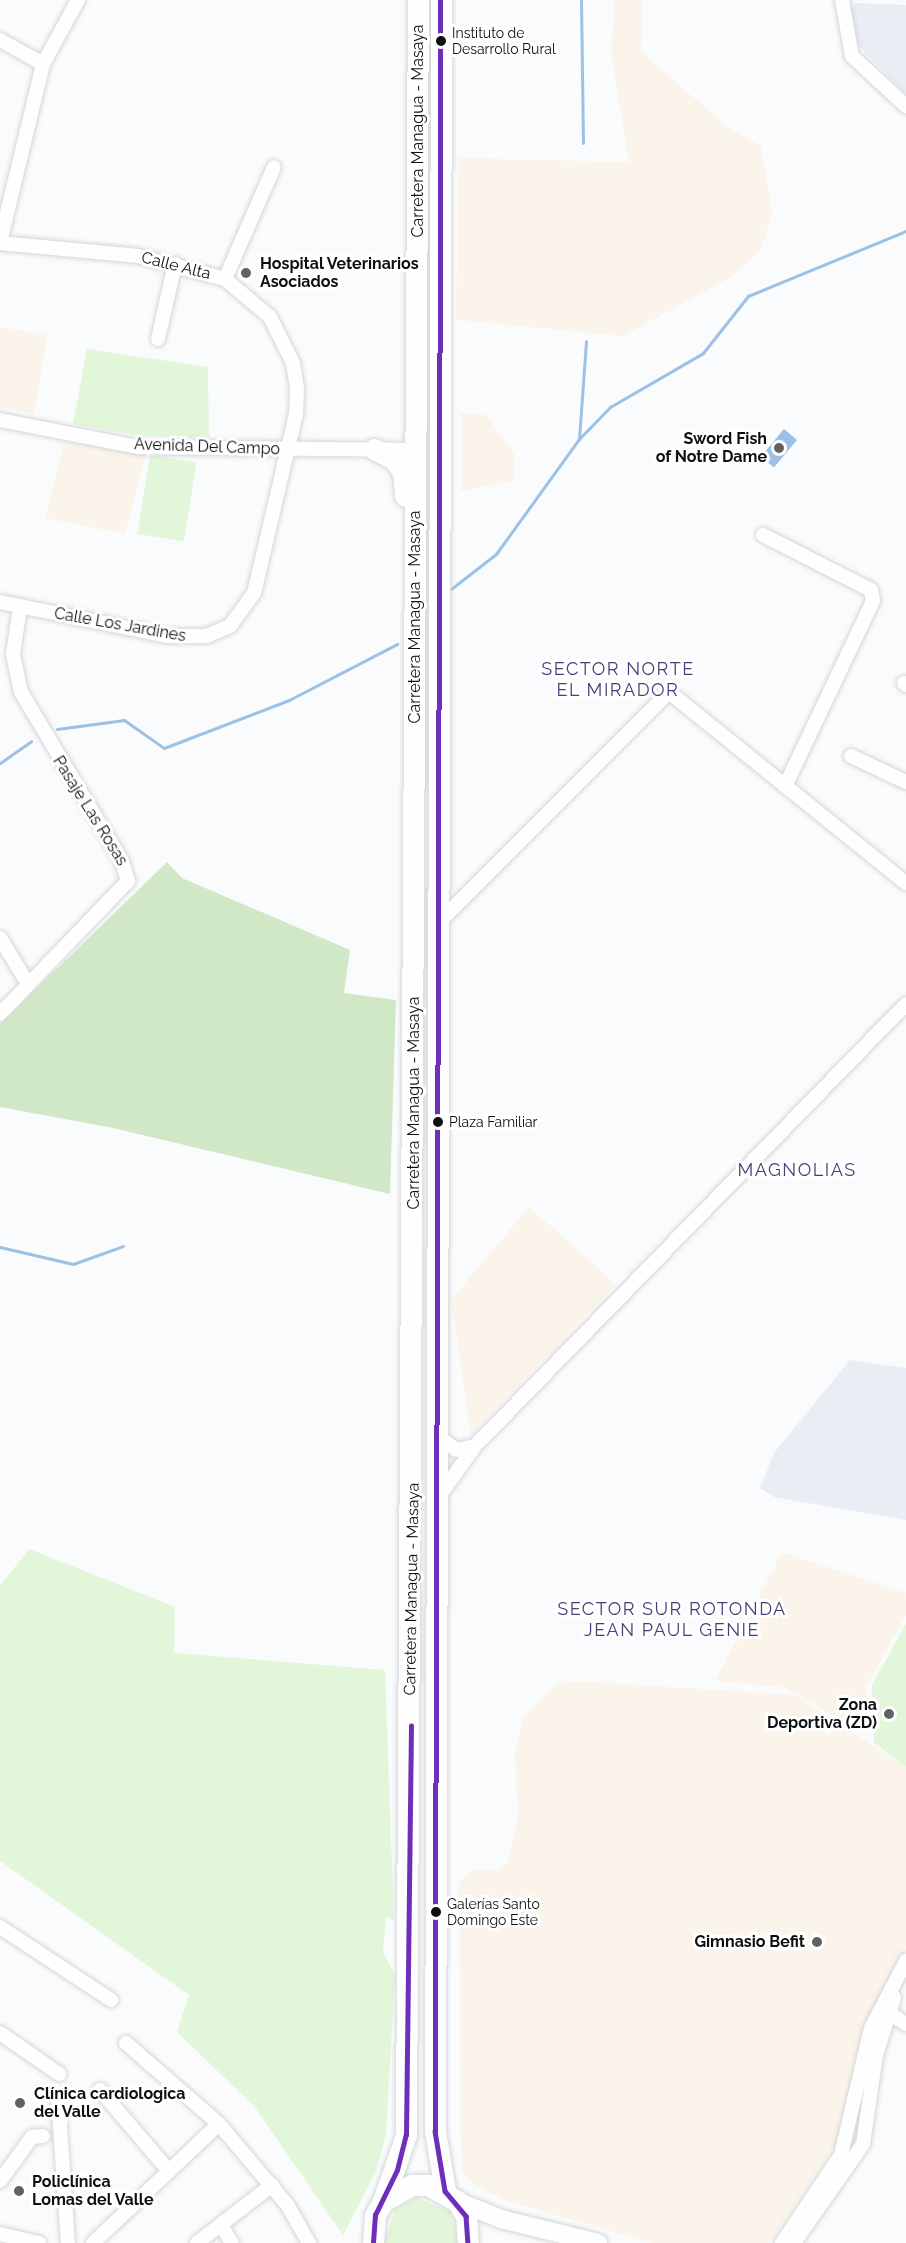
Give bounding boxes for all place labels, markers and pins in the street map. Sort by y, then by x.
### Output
place label: Instituto de Desarrollo Rural [452,25,556,57]
marker: Instituto de Desarrollo Rural [435,35,447,47]
place label: Hospital Veterinarios Asociados [260,254,420,292]
marker: Hospital Veterinarios Asociados [237,264,255,282]
place label: Sword Fish of Notre Dame [655,429,767,467]
marker: Sword Fish of Notre Dame [772,441,786,455]
place label: Plaza Familiar [449,1114,538,1130]
marker: Plaza Familiar [432,1116,444,1128]
place label: Zona Deportiva (ZD) [767,1695,877,1733]
marker: Zona Deportiva (ZD) [882,1707,896,1721]
place label: Galerías Santo Domingo Este [447,1896,540,1928]
marker: Galerías Santo Domingo Este [430,1906,442,1918]
place label: Gimnasio Befit [694,1932,805,1952]
marker: Gimnasio Befit [810,1935,824,1949]
place label: Clínica cardiologica del Valle [34,2084,186,2122]
marker: Clínica cardiologica del Valle [11,2094,29,2112]
place label: Policlínica Lomas del Valle [32,2172,154,2210]
marker: Policlínica Lomas del Valle [10,2182,28,2200]

